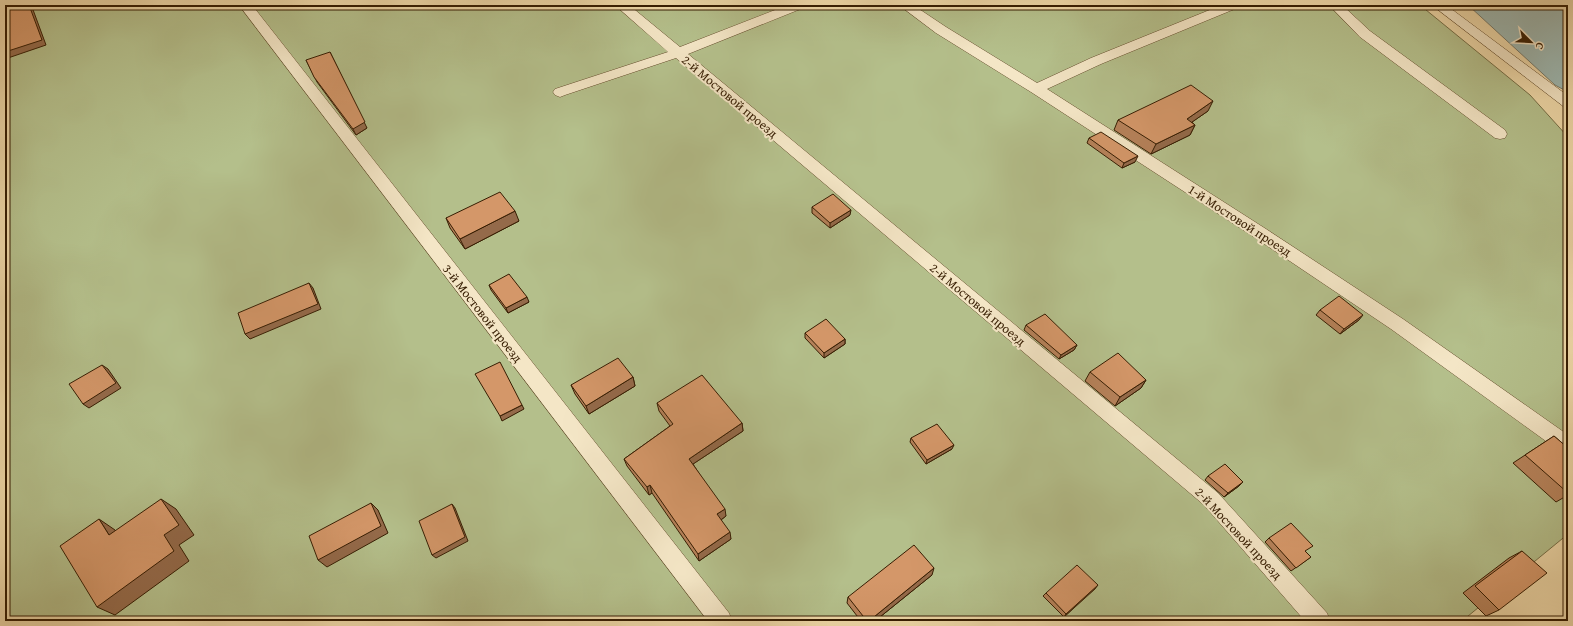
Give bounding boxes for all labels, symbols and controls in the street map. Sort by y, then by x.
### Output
north arrow [1511,22,1551,62]
text: С [1532,40,1549,52]
street label: 2-й Мостовой проезд [678,50,782,142]
street label: 1-й Мостовой проезд [1184,180,1295,261]
street label: 2-й Мостовой проезд [926,258,1030,350]
street label: 3-й Мостовой проезд [438,260,527,367]
street label: 2-й Мостовой проезд [1191,483,1287,584]

